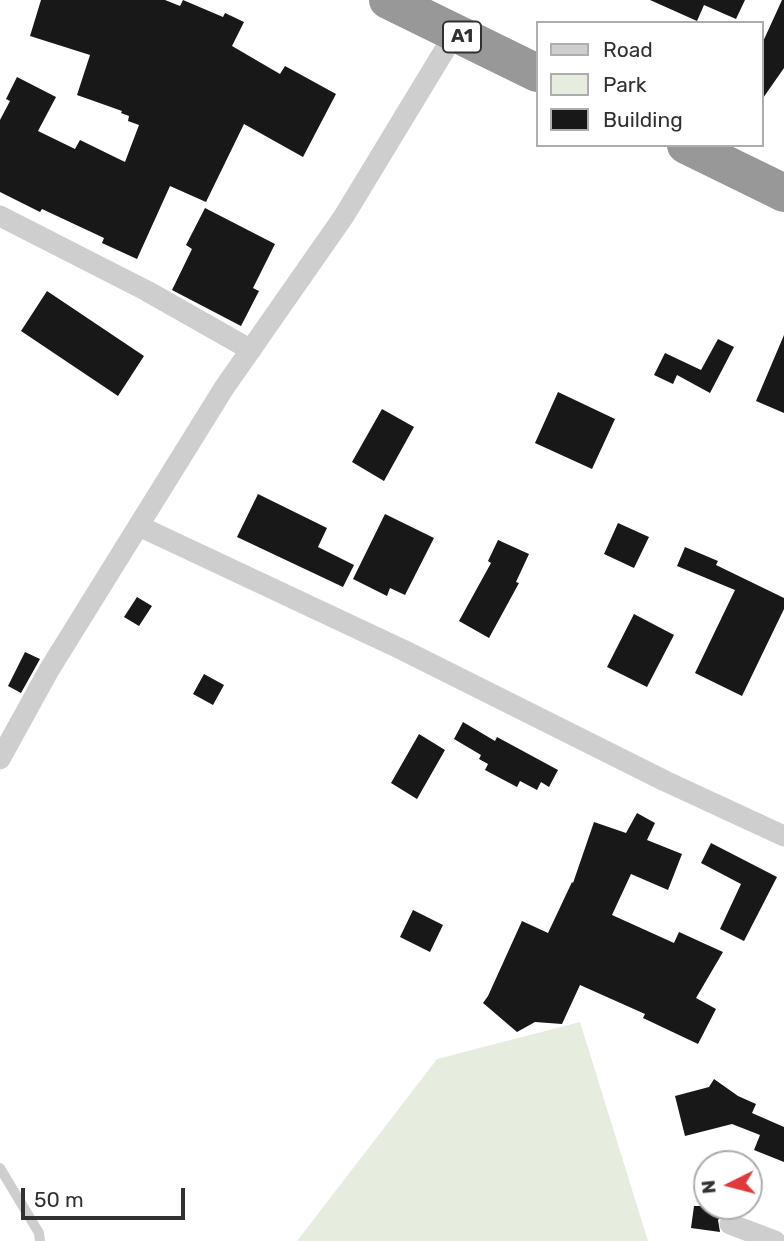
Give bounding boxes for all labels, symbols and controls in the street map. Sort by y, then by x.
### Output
legend [536,21,763,147]
road number: A1 [443,22,481,52]
text: Road [603,37,653,62]
text: Park [603,72,647,97]
text: Building [603,107,683,132]
north arrow [693,1150,763,1220]
scale bar [24,1174,189,1218]
text: N [696,1179,721,1195]
text: 50 m [34,1187,84,1212]

